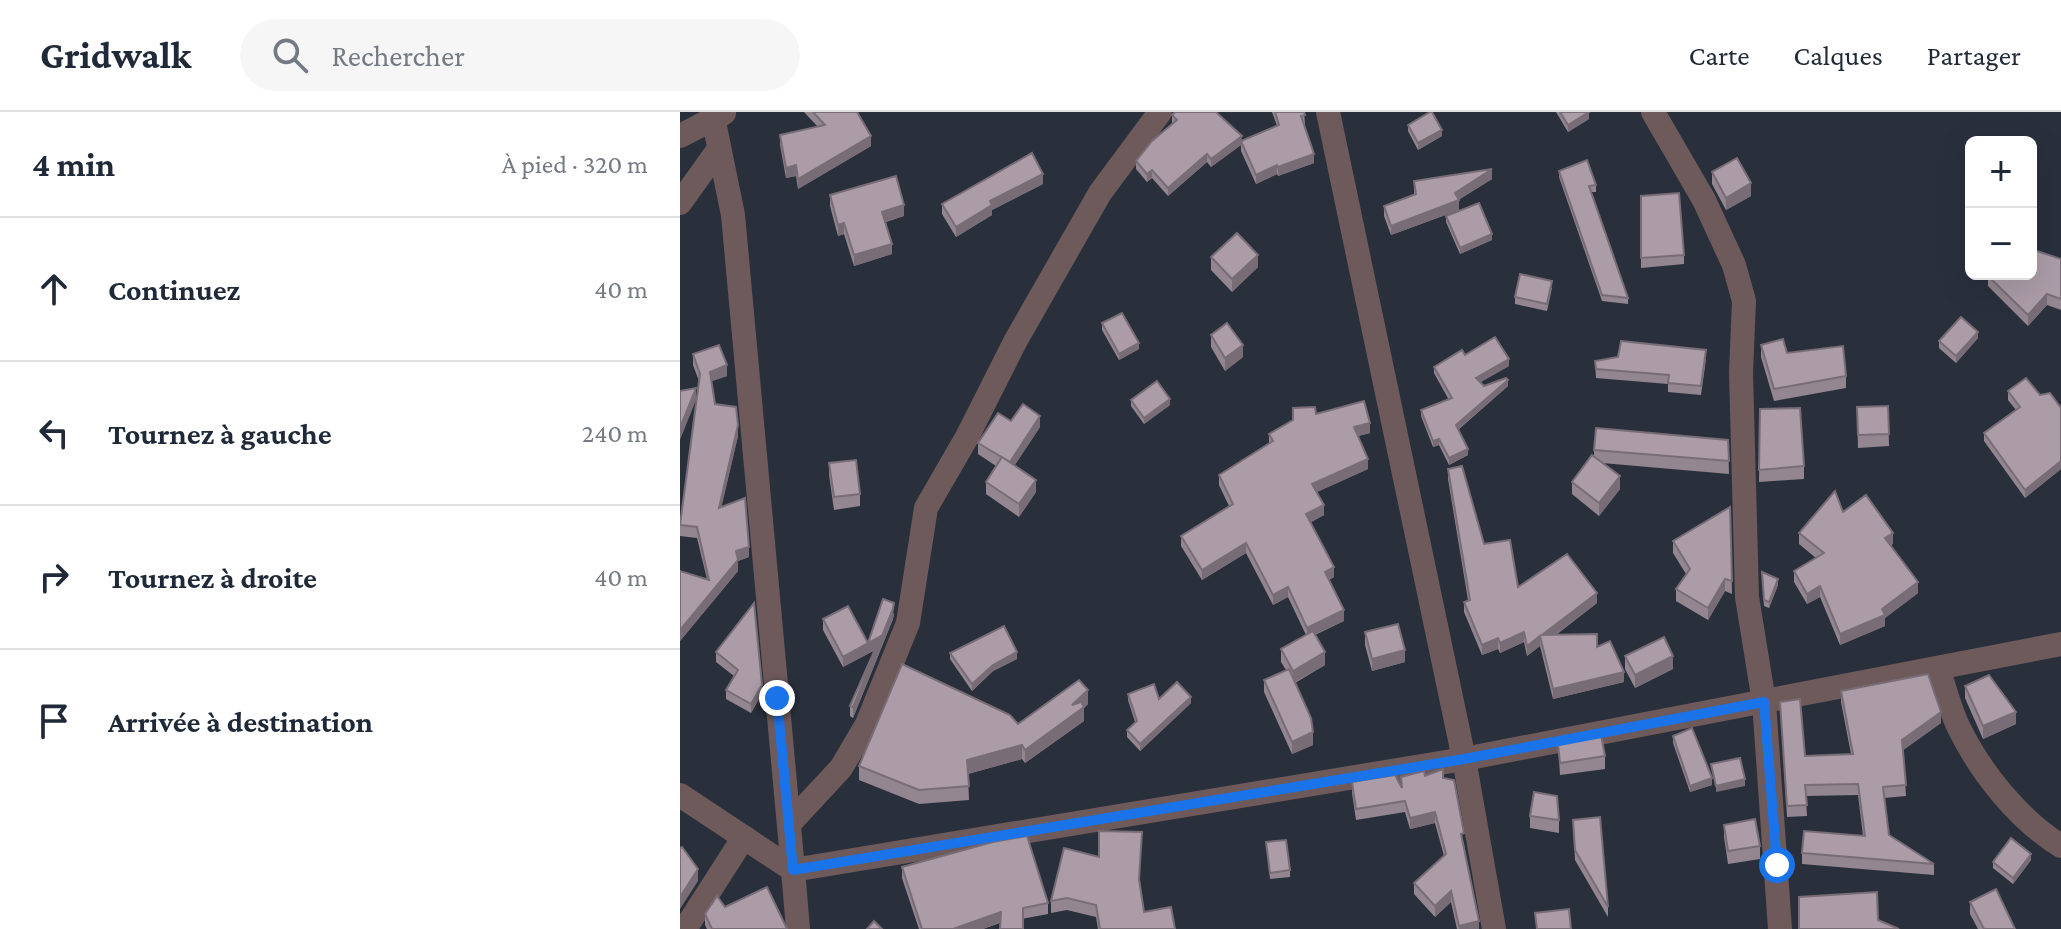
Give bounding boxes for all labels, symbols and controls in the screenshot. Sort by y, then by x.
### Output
search box [240,19,800,91]
icon: search [268,33,312,77]
text: Gridwalk [40,34,192,76]
text: Rechercher [332,39,465,72]
text: Carte [1689,40,1750,71]
text: Calques [1794,40,1883,71]
text: Partager [1927,40,2021,71]
map controls [1965,136,2037,280]
button: + [1965,136,2037,208]
text: 4 min [32,146,115,183]
text: À pied · 320 m [502,150,648,179]
button: − [1965,208,2037,280]
icon: ahead [32,267,76,311]
text: Continuez [108,273,240,306]
text: 40 m [594,275,648,304]
icon: left [32,411,76,455]
text: Tournez à gauche [108,417,332,450]
text: 240 m [582,419,648,448]
icon: right [32,555,76,599]
text: Tournez à droite [108,561,317,594]
text: 40 m [594,563,648,592]
route end [759,680,795,716]
icon: arrive [32,699,76,743]
text: Arrivée à destination [108,705,373,738]
route start [1759,847,1795,883]

